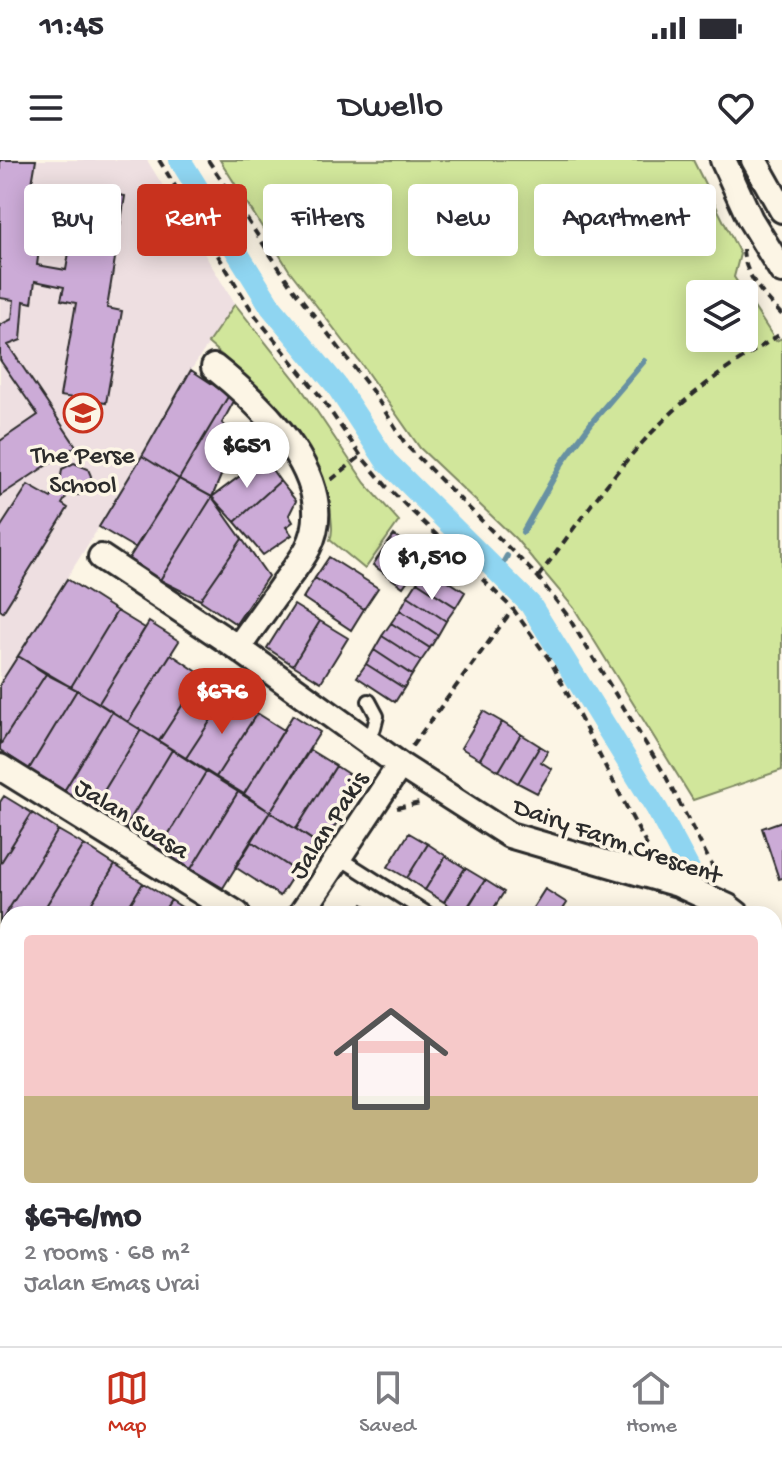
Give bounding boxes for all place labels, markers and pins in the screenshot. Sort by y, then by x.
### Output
school or university icon: The Perse School [62,392,104,434]
pin: $651 [200,422,294,490]
place label: The Perse School [29,442,135,503]
pin: $1,510 [367,534,497,602]
pin: $676 [175,668,269,736]

